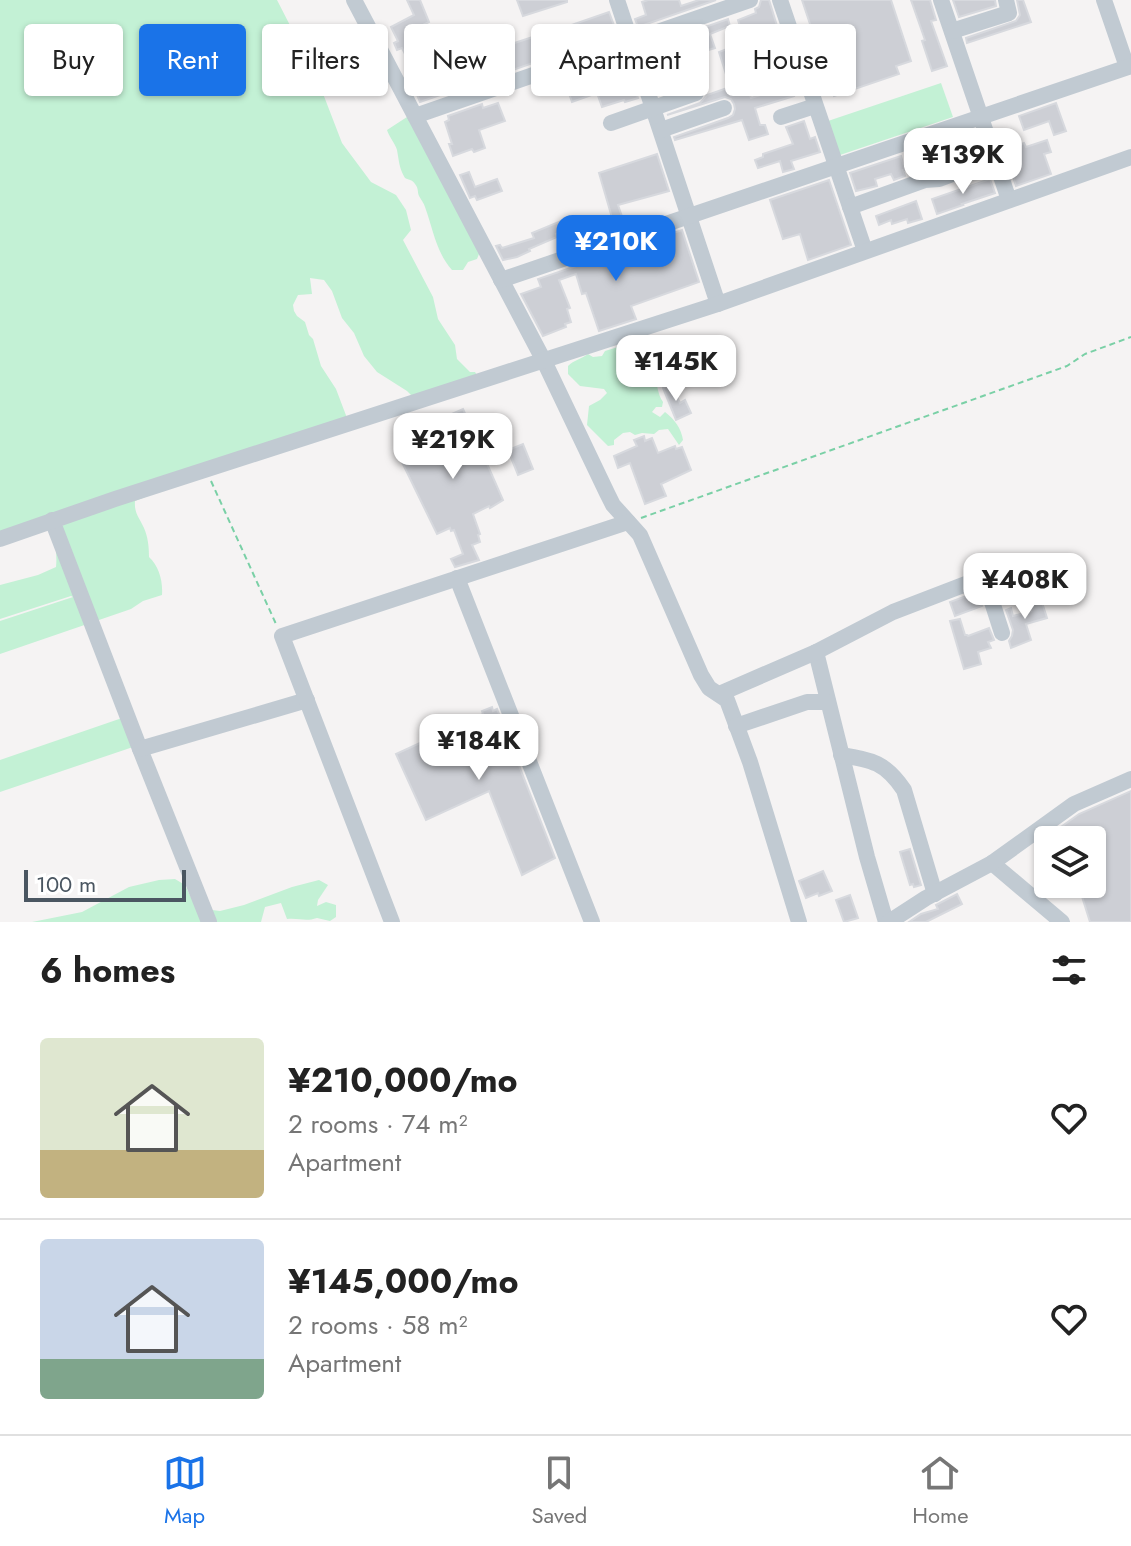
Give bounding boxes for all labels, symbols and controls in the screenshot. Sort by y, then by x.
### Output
chip: Buy [24,24,123,96]
chip: Rent [139,24,246,96]
chip: Filters [262,24,388,96]
chip: New [404,24,515,96]
chip: Apartment [531,24,709,96]
chip: House [725,24,856,96]
pin: ¥139K [907,128,1019,196]
text: ¥139K [922,135,1004,173]
pin: ¥210K [560,215,672,283]
text: ¥210K [574,222,658,260]
pin: ¥145K [620,335,732,403]
text: ¥145K [634,342,718,380]
pin: ¥219K [397,413,509,481]
text: ¥219K [411,420,495,458]
pin: ¥408K [969,553,1081,621]
text: ¥408K [981,560,1069,598]
pin: ¥184K [423,714,535,782]
text: ¥184K [437,721,521,759]
map controls [1034,826,1106,898]
button: layers [1034,826,1106,898]
scale bar [24,866,186,902]
text: 100 m [36,868,96,900]
text: 6 homes [40,946,175,995]
icon: filters [1047,948,1091,992]
text: ¥210,000/mo [288,1056,518,1105]
icon: home [104,1070,200,1166]
icon: heart [1047,1096,1091,1140]
text: 2 rooms · 74 m² [288,1105,468,1143]
text: Apartment [288,1143,401,1181]
text: ¥145,000/mo [288,1257,519,1306]
icon: home [104,1271,200,1367]
icon: heart [1047,1297,1091,1341]
text: 2 rooms · 58 m² [288,1306,468,1344]
text: Apartment [288,1344,401,1382]
tab: Map [163,1451,207,1531]
tab: Saved [532,1451,587,1531]
tab: Home [912,1451,968,1531]

